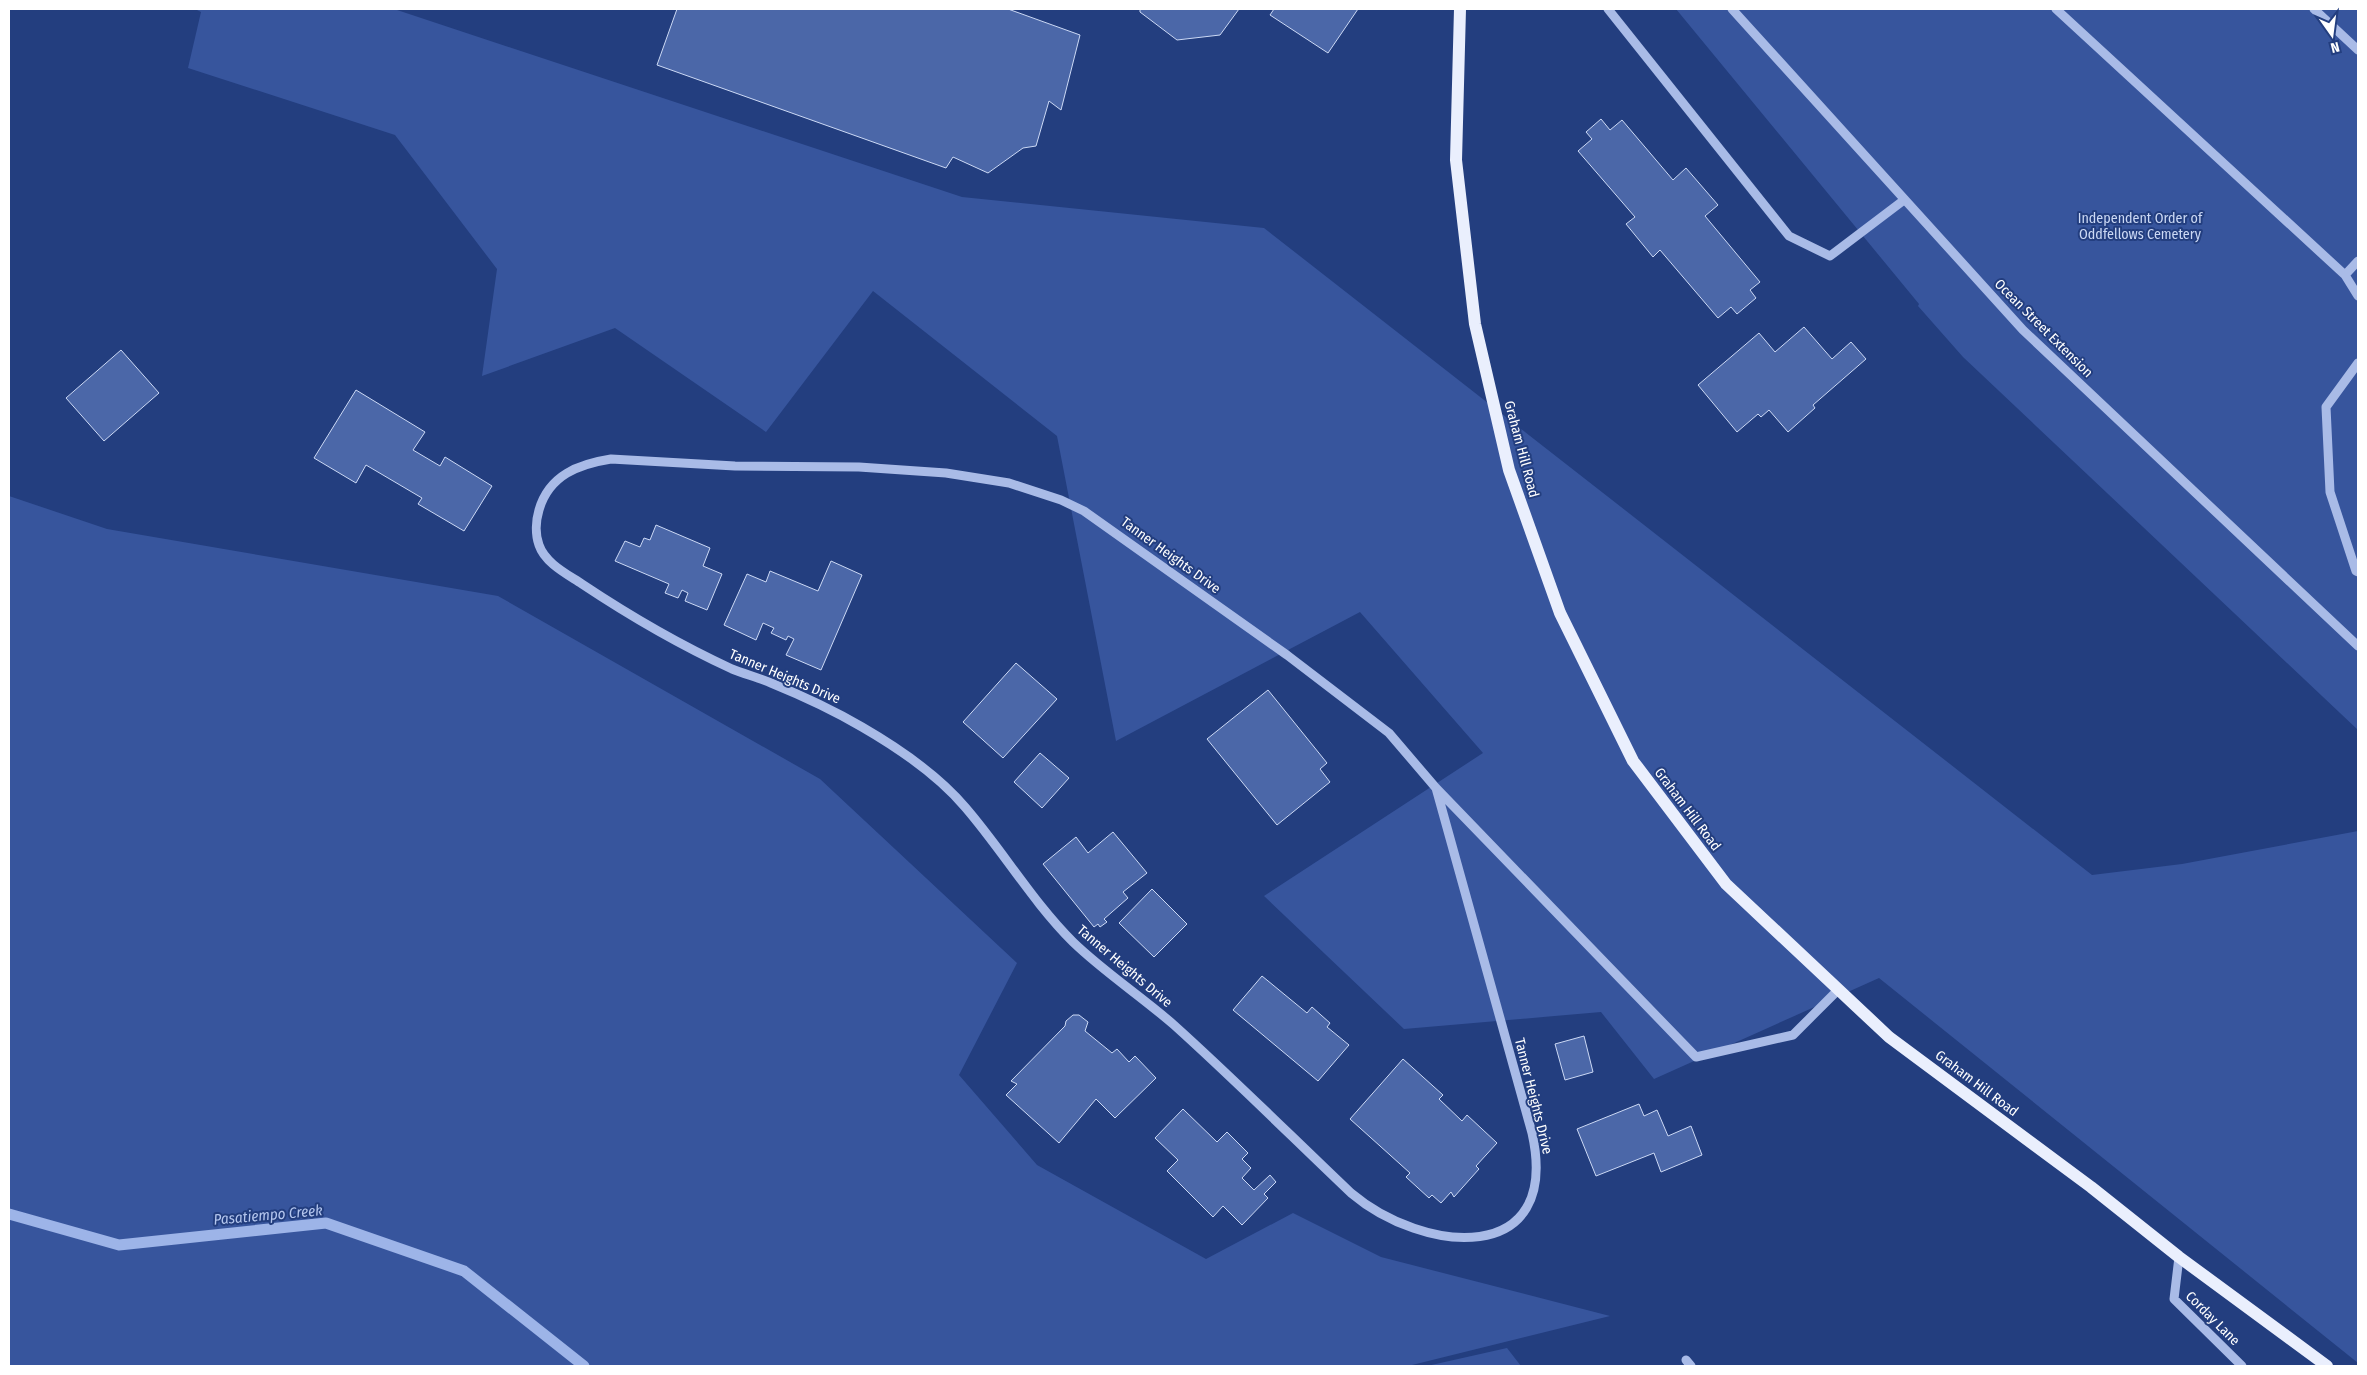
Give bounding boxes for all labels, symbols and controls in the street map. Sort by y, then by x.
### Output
north arrow [2307,10,2357,60]
text: N [2329,38,2341,56]
park label: Independent Order of Oddfellows Cemetery [2078,210,2204,243]
street label: Ocean Street Extension [1991,276,2096,381]
street label: Graham Hill Road [1500,399,1543,499]
street label: Tanner Heights Drive [1118,514,1224,597]
street label: Tanner Heights Drive [727,645,843,708]
street label: Graham Hill Road [1651,765,1724,854]
street label: Tanner Heights Drive [1074,922,1176,1011]
street label: Tanner Heights Drive [1511,1036,1556,1156]
street label: Graham Hill Road [1932,1047,2021,1120]
water label: Pasatiempo Creek [213,1201,324,1229]
street label: Corday Lane [2182,1288,2243,1349]

